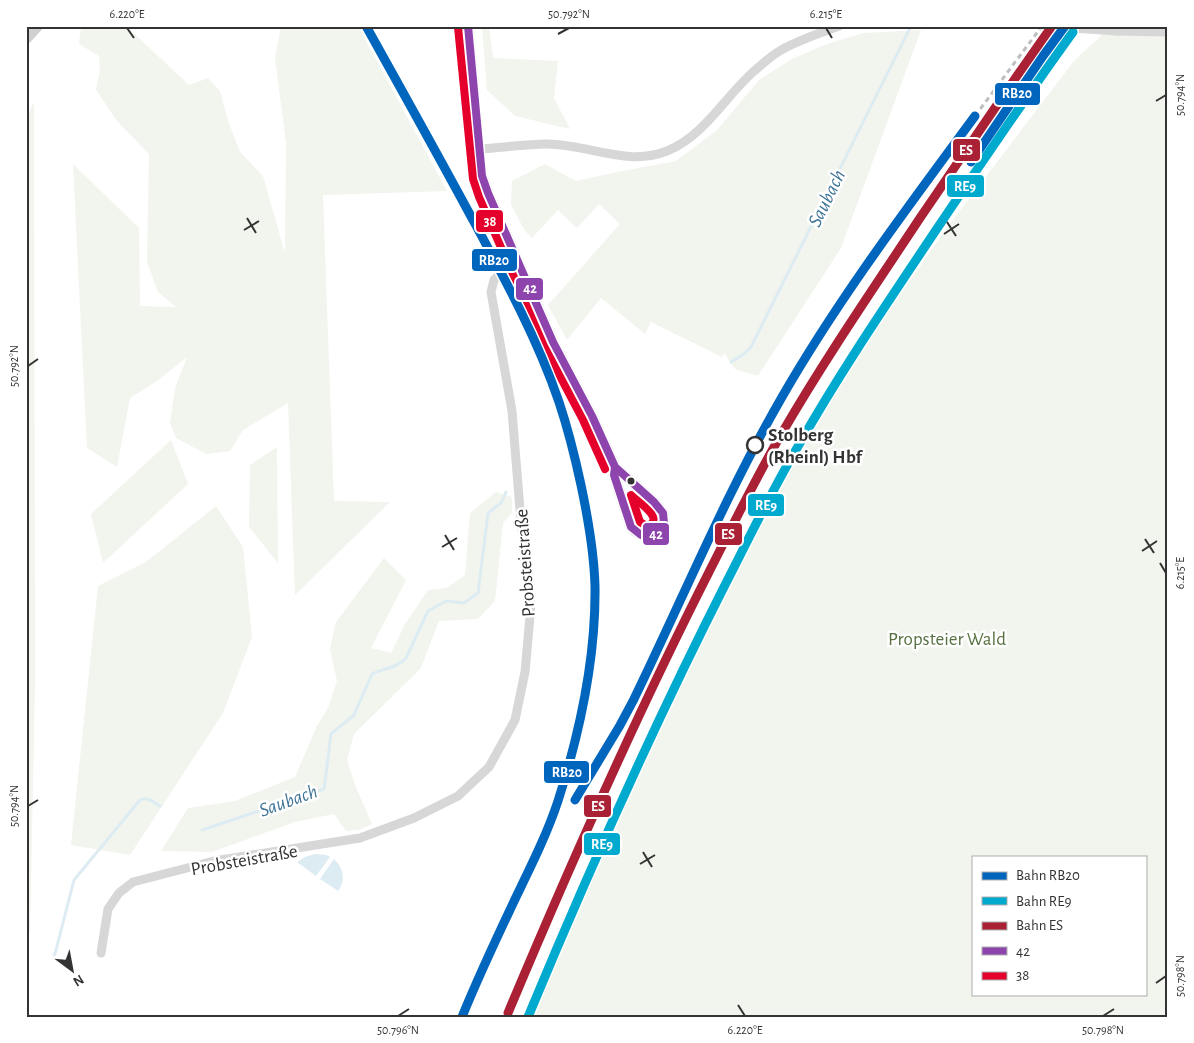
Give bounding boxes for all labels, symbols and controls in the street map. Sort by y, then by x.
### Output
text: 6.220°E [110,8,145,20]
text: 50.792°N [548,8,590,20]
text: 6.215°E [810,8,842,20]
text: 50.794°N [1174,74,1186,116]
line badge: RB20 [994,82,1041,106]
text: RB20 [1002,87,1032,101]
line badge: ES [952,138,981,162]
text: ES [959,144,973,158]
water label: Saubach [805,167,849,230]
line badge: RE9 [946,174,985,198]
text: RE9 [954,180,976,194]
line badge: 38 [475,209,504,233]
text: 38 [484,215,497,229]
line badge: RB20 [471,248,518,272]
text: RB20 [479,254,509,268]
line badge: 42 [515,277,544,301]
text: 42 [523,282,537,296]
text: 50.792°N [8,345,20,387]
place label: Stolberg (Rheinl) Hbf [768,426,863,467]
marker: Stolberg (Rheinl) Hbf [746,436,764,454]
unlabelled marker [626,476,636,486]
line badge: RE9 [747,493,785,517]
text: RE9 [755,499,777,513]
street label: Probsteistraße [512,508,539,617]
line badge: 42 [642,522,670,546]
line badge: ES [714,522,743,546]
text: 42 [649,528,663,542]
text: ES [721,528,735,542]
text: 6.215°E [1174,557,1186,589]
park label: Propsteier Wald [888,630,1006,649]
line badge: RB20 [543,760,590,784]
text: RB20 [552,766,582,780]
water label: Saubach [256,781,320,821]
text: 50.794°N [8,785,20,827]
line badge: ES [583,794,612,818]
text: ES [591,800,605,814]
line badge: RE9 [583,832,621,856]
text: RE9 [591,838,613,852]
street label: Probsteistraße [189,842,299,879]
legend [972,856,1146,996]
text: Bahn RB20 [1016,868,1080,883]
text: Bahn RE9 [1016,894,1071,909]
text: Bahn ES [1016,918,1063,933]
text: 42 [1016,944,1030,959]
north arrow [48,946,98,996]
text: 50.798°N [1174,955,1186,997]
text: 38 [1016,968,1029,983]
text: N [71,972,86,989]
text: 50.796°N [377,1024,419,1036]
text: 6.220°E [728,1024,763,1036]
text: 50.798°N [1082,1024,1124,1036]

